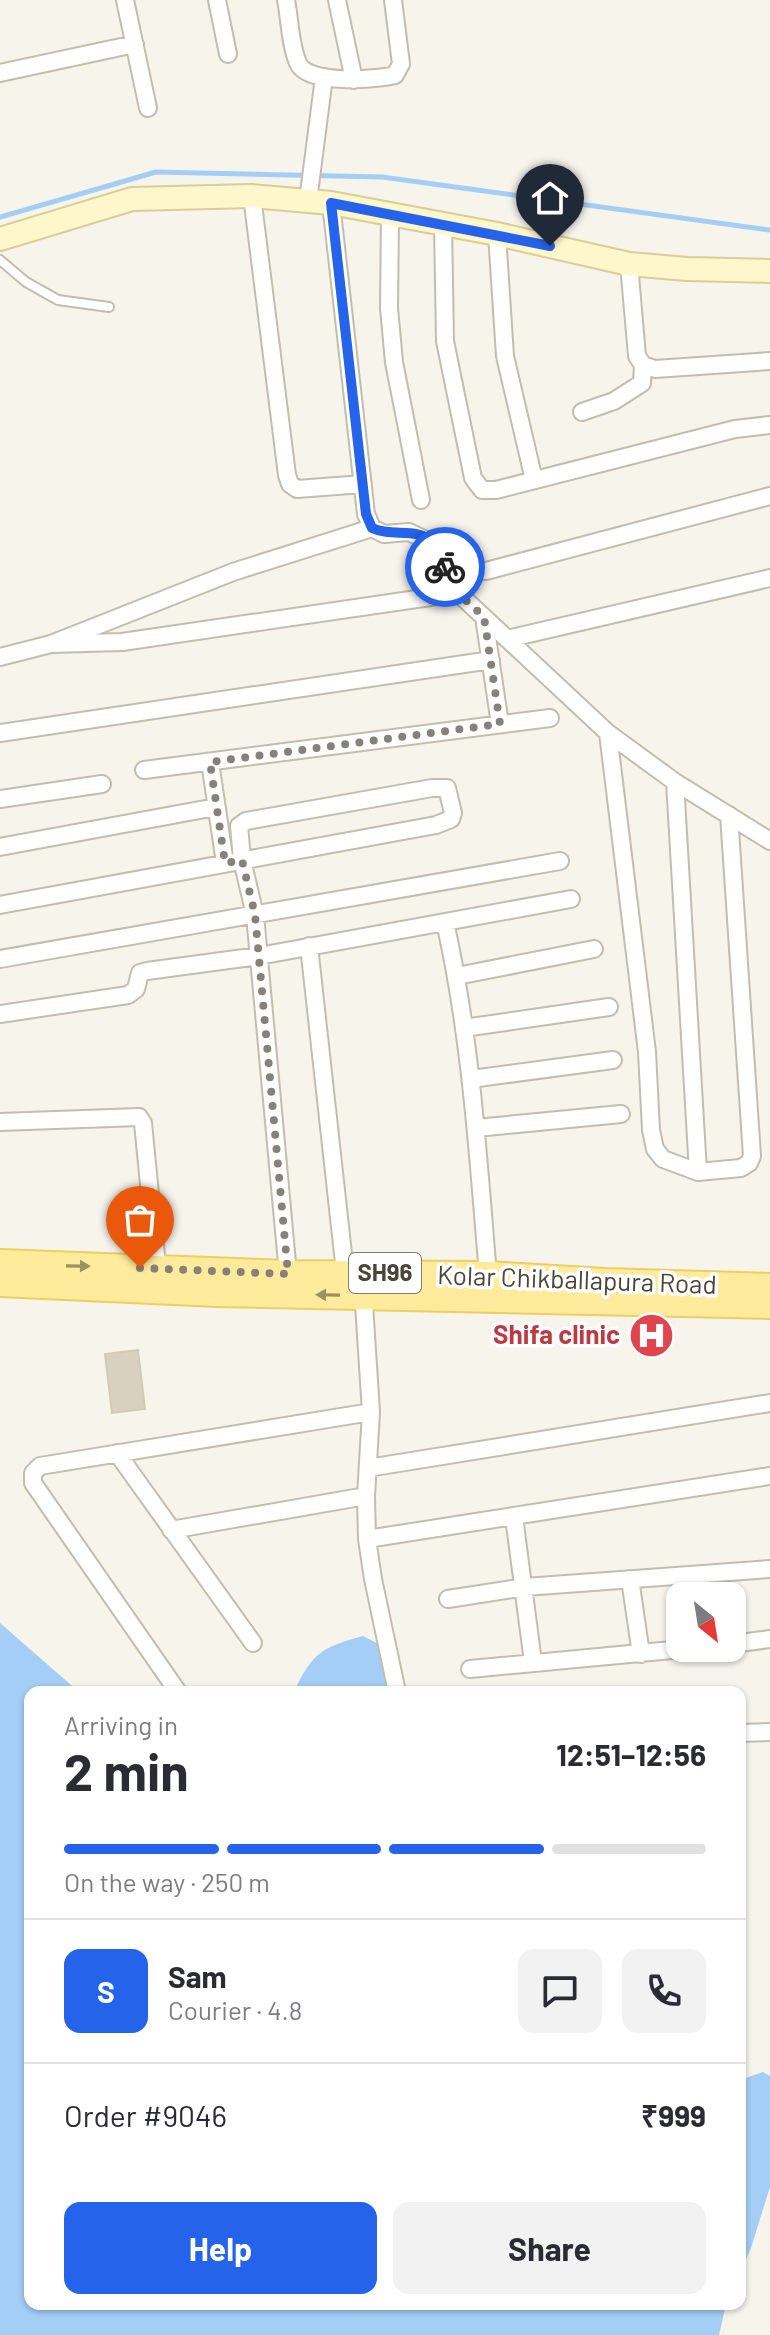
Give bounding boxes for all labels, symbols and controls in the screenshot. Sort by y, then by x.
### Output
pin [516,164,584,246]
icon: home [528,176,572,220]
courier [405,527,485,607]
icon: bike [423,545,467,589]
pin [106,1186,174,1268]
icon: bag [118,1198,162,1242]
road number: SH96 [349,1253,421,1293]
street label: Kolar Chikballapura Road [437,1258,717,1299]
one-way arrow [66,1260,91,1272]
one-way arrow [315,1289,340,1301]
hospital icon: Shifa clinic [627,1311,675,1359]
place label: Shifa clinic [493,1318,620,1349]
north arrow [666,1582,746,1662]
map controls [666,1582,746,1662]
text: Arriving in [64,1709,178,1740]
text: 12:51–12:56 [556,1736,706,1772]
text: 2 min [64,1739,189,1801]
text: On the way · 250 m [64,1866,270,1897]
button: chat [518,1949,602,2033]
button: phone [622,1949,706,2033]
text: Sam [168,1958,227,1994]
text: S [97,1973,115,2009]
text: Courier · 4.8 [168,1994,302,2025]
text: Order #9046 [64,2097,227,2133]
text: ₹999 [641,2097,706,2133]
button: Help [64,2202,377,2294]
button: Share [393,2202,706,2294]

